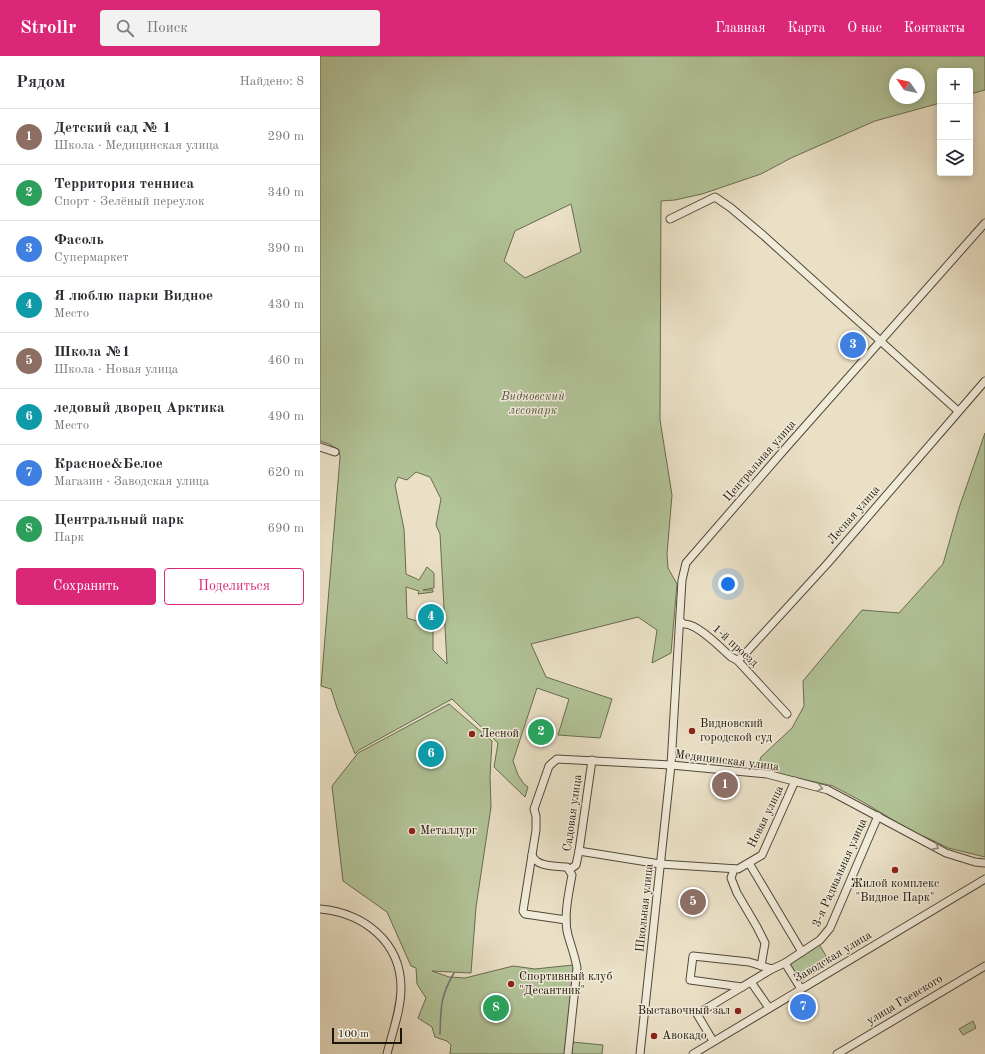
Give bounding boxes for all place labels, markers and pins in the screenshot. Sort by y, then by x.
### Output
pin: 3 [840,330,866,360]
pin: 4 [418,602,444,632]
pin: 2 [528,717,554,747]
place label: Видновский городской суд [700,718,772,744]
marker: Видновский городской суд [687,726,697,736]
place label: Лесной [480,728,519,740]
marker: Лесной [467,729,477,739]
pin: 6 [418,739,444,769]
pin: 1 [712,770,738,800]
place label: Металлург [420,825,477,837]
marker: Металлург [407,826,417,836]
marker: Жилой комплекс "Видное Парк" [890,865,900,875]
place label: Жилой комплекс "Видное Парк" [851,878,939,904]
pin: 5 [680,887,706,917]
place label: Спортивный клуб "Десантник" [519,971,612,997]
marker: Спортивный клуб "Десантник" [506,979,516,989]
pin: 7 [790,992,816,1022]
pin: 8 [483,993,509,1023]
place label: Выставочный зал [638,1005,730,1017]
marker: Выставочный зал [733,1006,743,1016]
place label: Авокадо [662,1030,707,1042]
marker: Авокадо [649,1031,659,1041]

